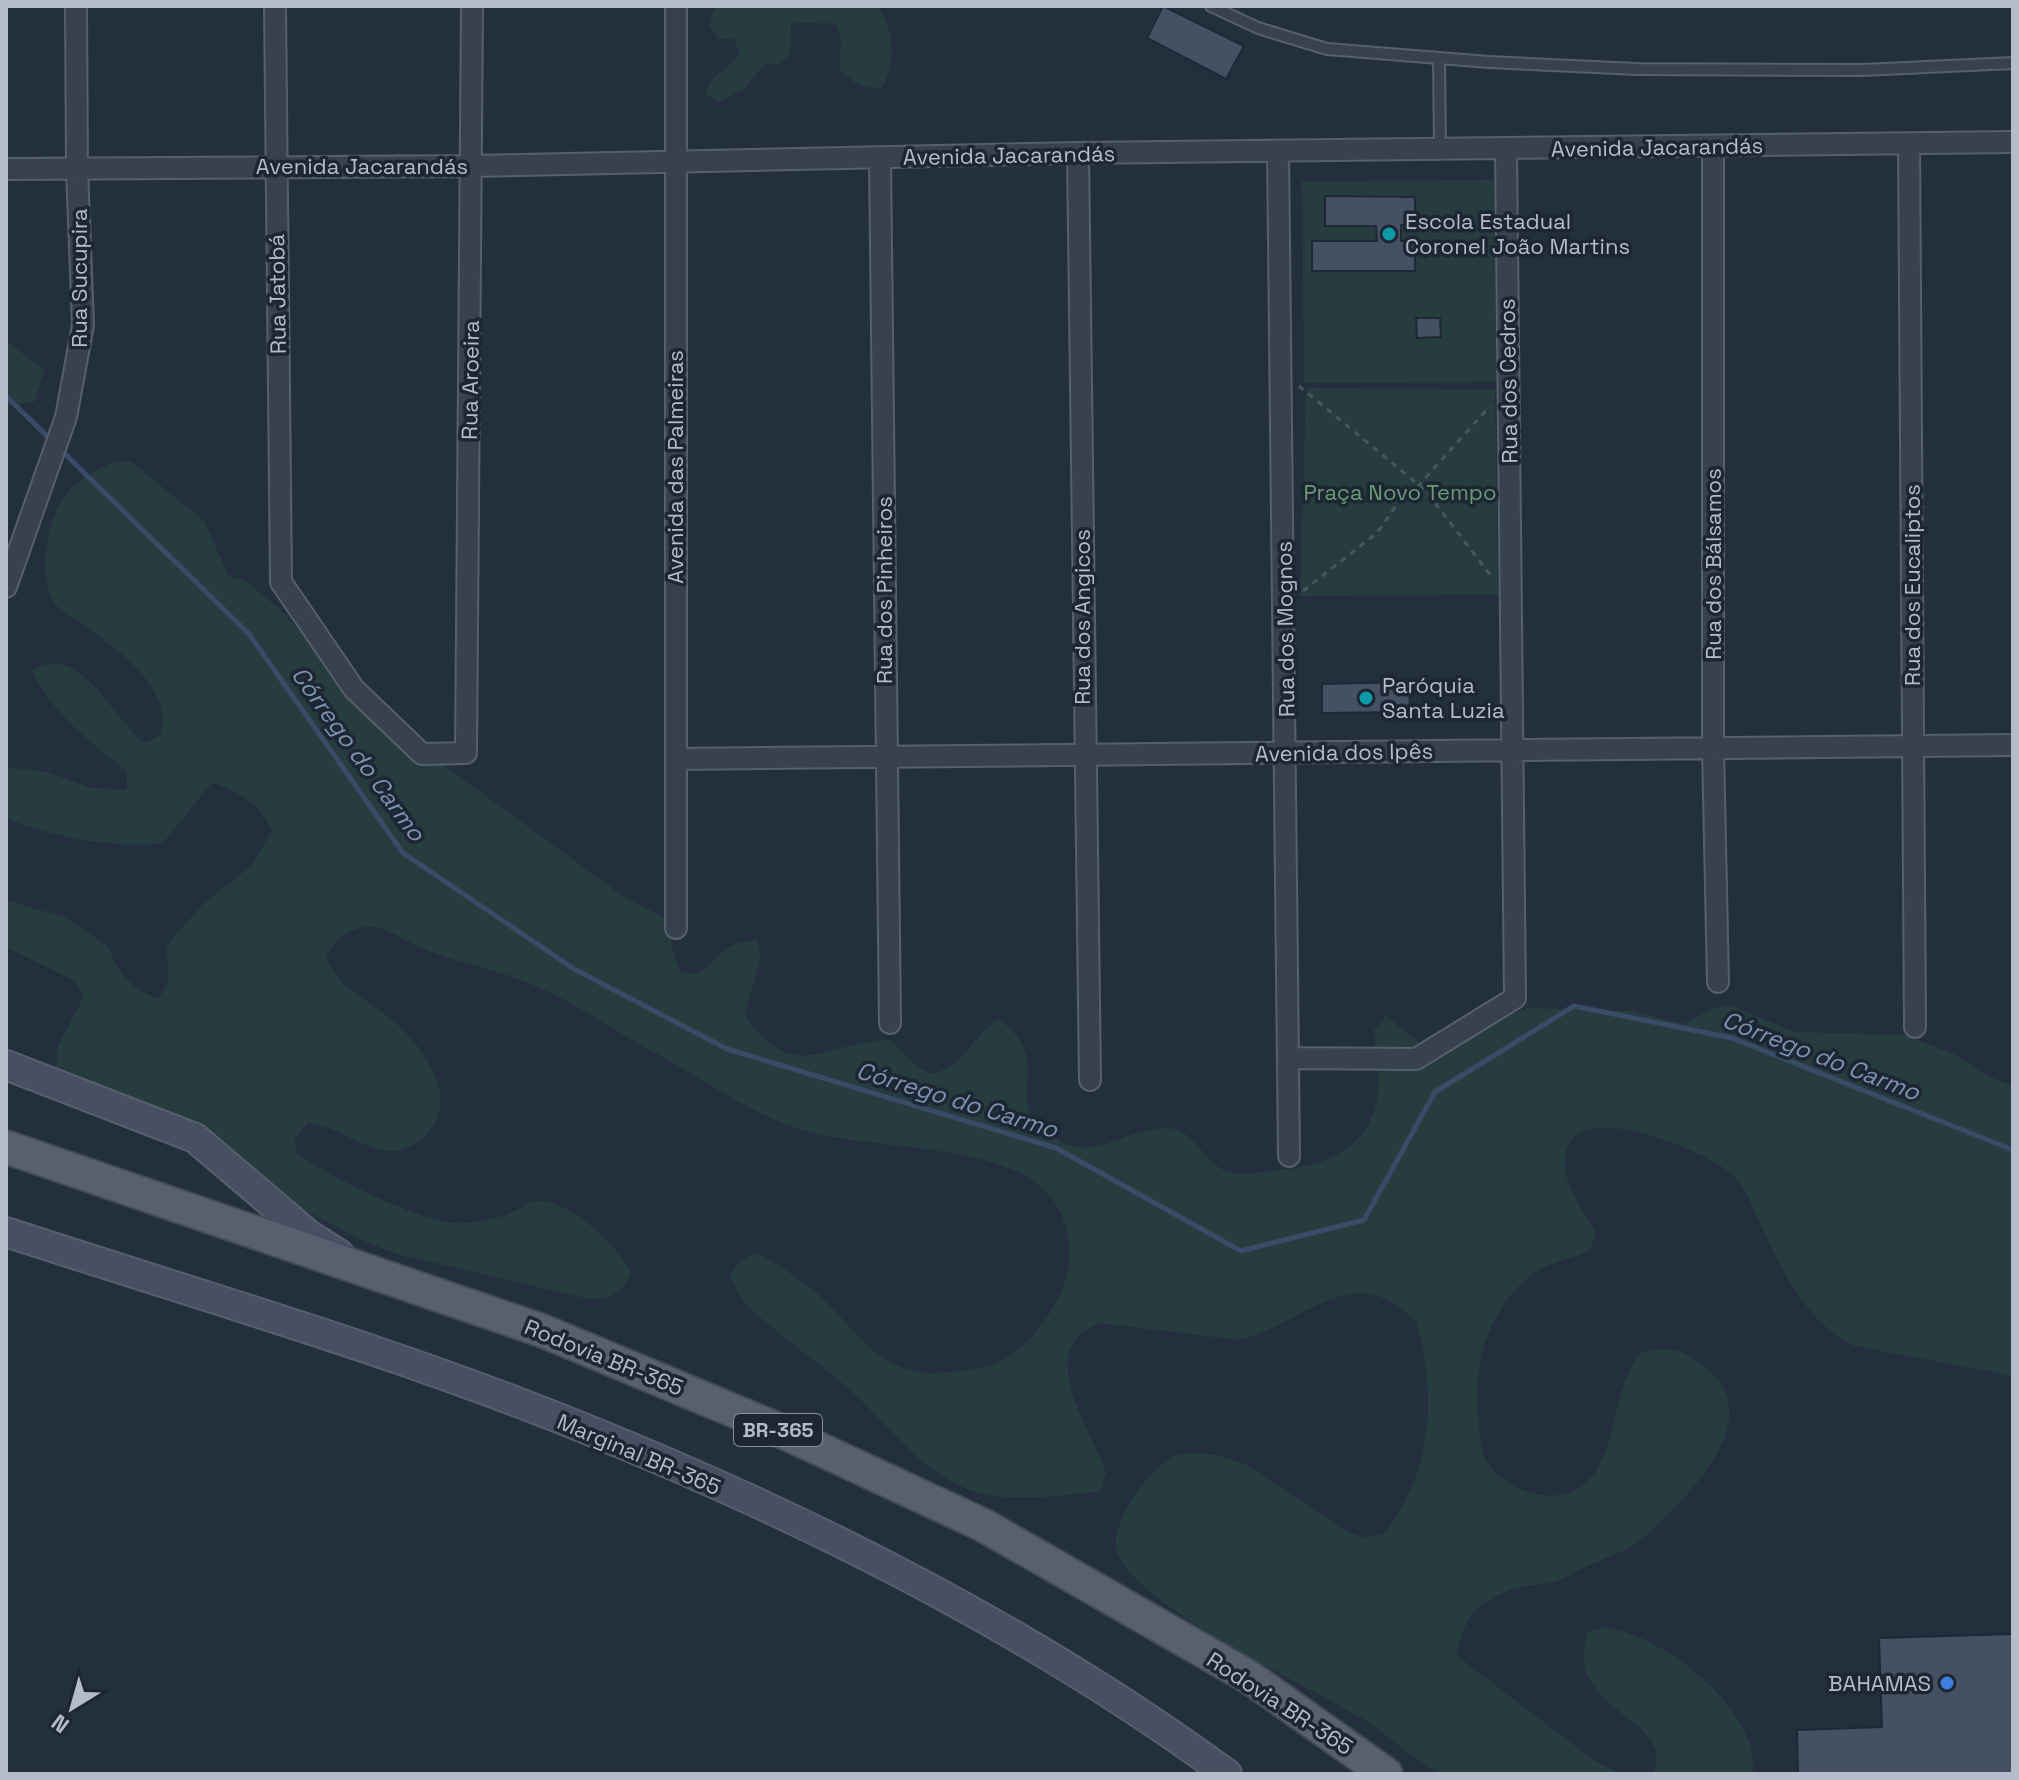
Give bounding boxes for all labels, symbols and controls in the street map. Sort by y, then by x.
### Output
street label: Avenida Jacarandás [1551,131,1763,163]
street label: Avenida Jacarandás [903,139,1115,171]
street label: Avenida Jacarandás [256,152,468,180]
place label: Escola Estadual Coronel João Martins [1405,207,1630,260]
street label: Rua Sucupira [65,208,93,348]
marker: Escola Estadual Coronel João Martins [1380,225,1398,243]
street label: Rua Jatobá [262,233,292,354]
street label: Rua dos Cedros [1493,298,1523,464]
street label: Rua Aroeira [455,320,485,440]
street label: Avenida das Palmeiras [661,350,689,584]
street label: Rua dos Bálsamos [1699,468,1727,660]
park label: Praça Novo Tempo [1303,478,1497,506]
street label: Rua dos Eucaliptos [1898,484,1926,686]
street label: Rua dos Pinheiros [870,496,898,684]
street label: Rua dos Angicos [1068,529,1096,705]
street label: Rua dos Mognos [1269,541,1301,717]
water label: Córrego do Carmo [285,660,433,848]
place label: Paróquia Santa Luzia [1382,671,1505,724]
marker: Paróquia Santa Luzia [1357,689,1375,707]
street label: Avenida dos Ipês [1255,736,1433,768]
water label: Córrego do Carmo [1718,1004,1925,1108]
water label: Córrego do Carmo [853,1054,1063,1145]
street label: Rodovia BR-365 [521,1312,687,1402]
street label: Marginal BR-365 [553,1407,725,1501]
road number: BR-365 [734,1414,822,1446]
street label: Rodovia BR-365 [1202,1645,1358,1761]
north arrow [32,1668,112,1748]
place label: BAHAMAS [1828,1669,1931,1697]
marker: BAHAMAS [1938,1674,1956,1692]
text: N [46,1708,74,1740]

